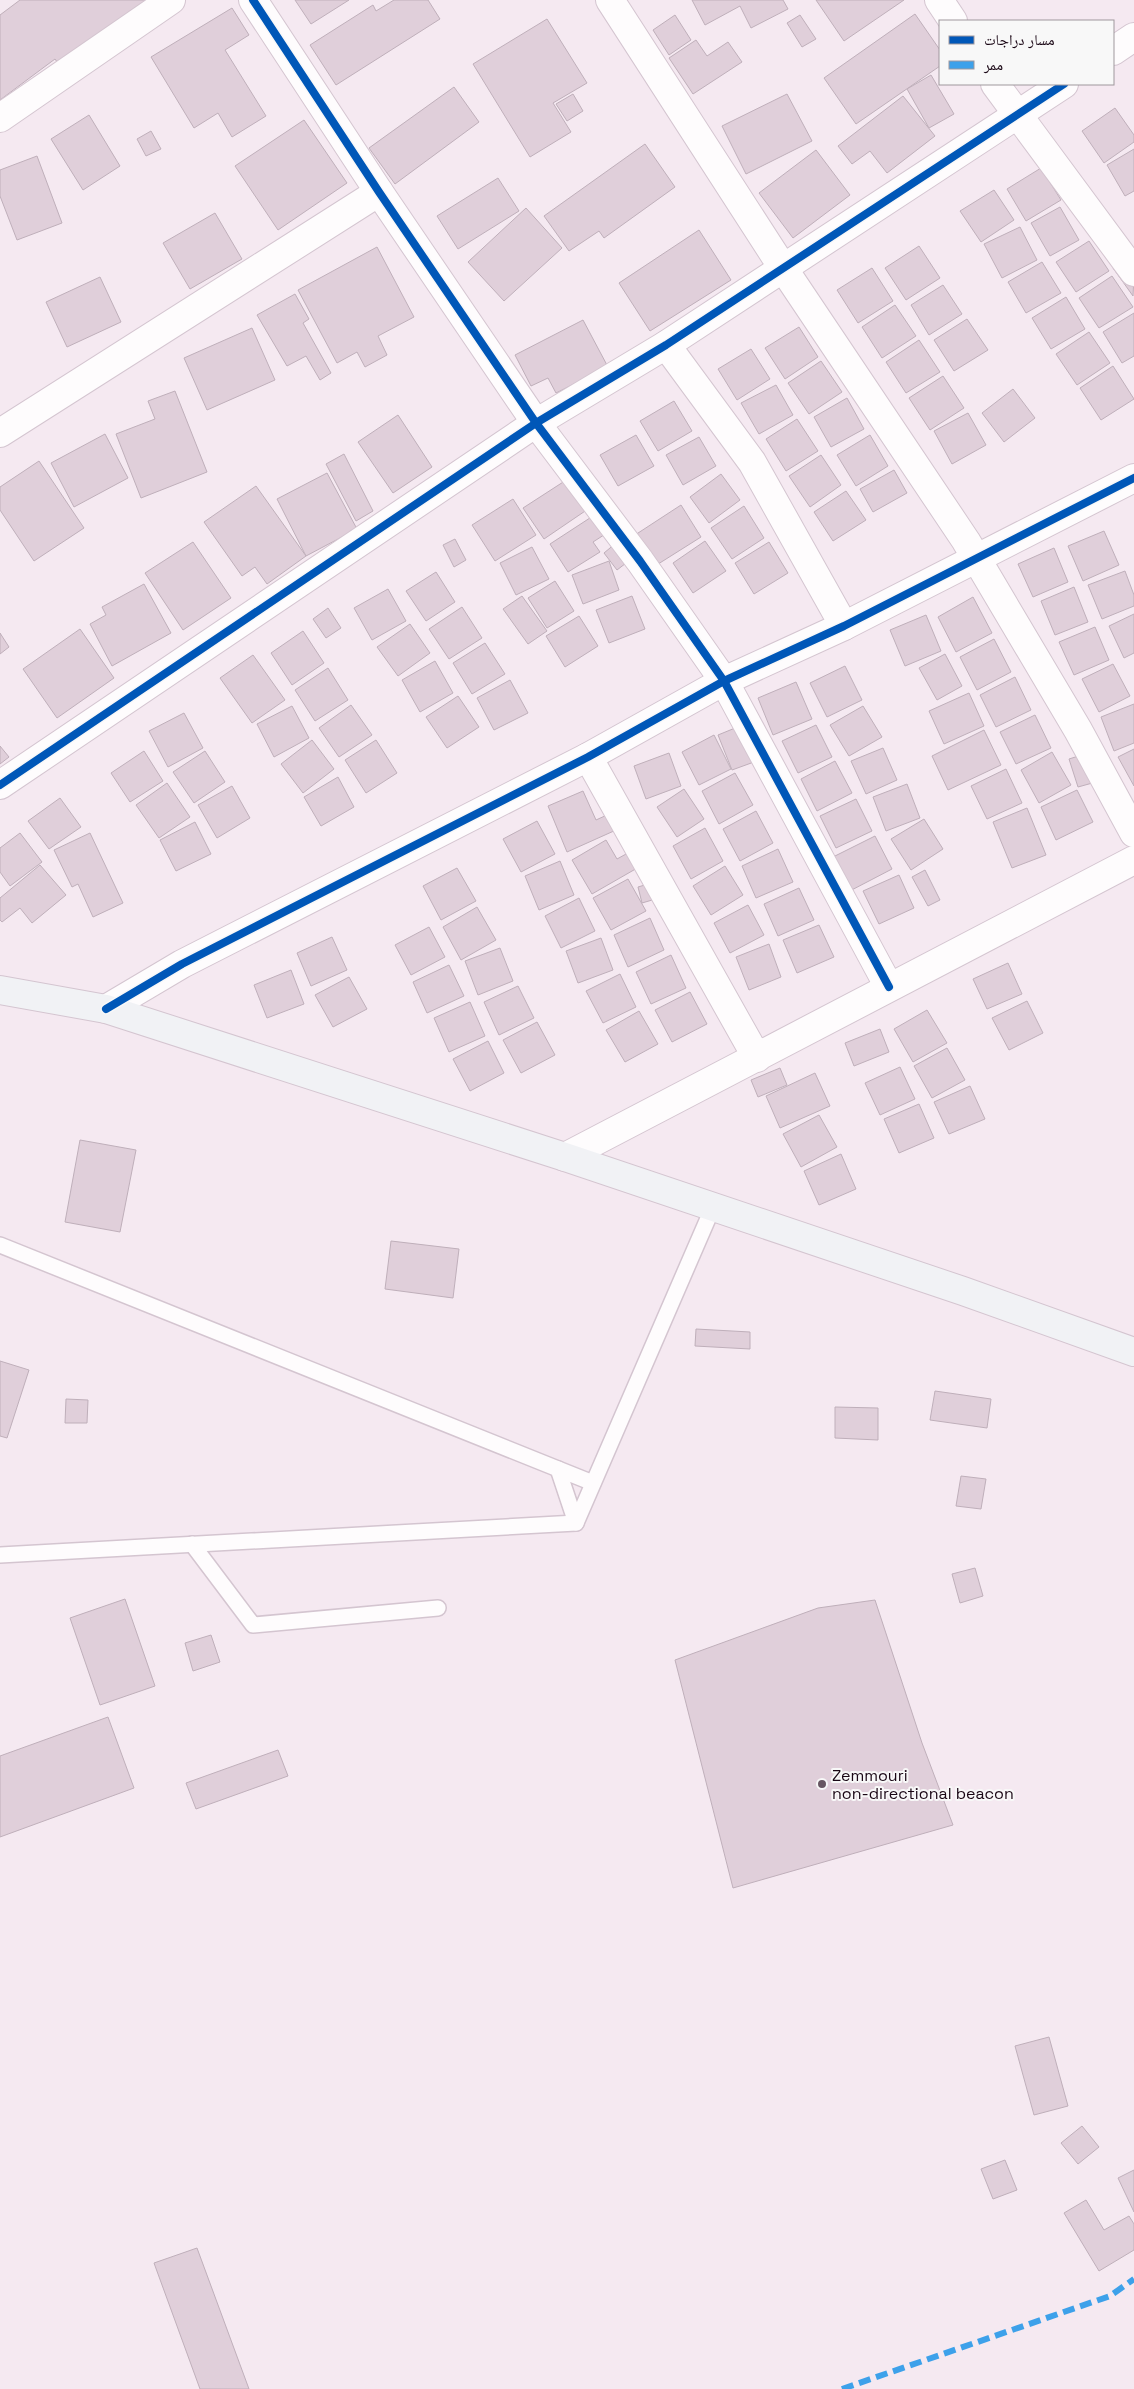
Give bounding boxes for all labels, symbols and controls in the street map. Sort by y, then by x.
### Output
legend [939,20,1114,85]
text: مسار دراجات [984,30,1055,49]
text: ممر [983,55,1003,74]
place label: Zemmouri non-directional beacon [832,1765,1014,1804]
marker: Zemmouri non-directional beacon [816,1778,828,1790]

